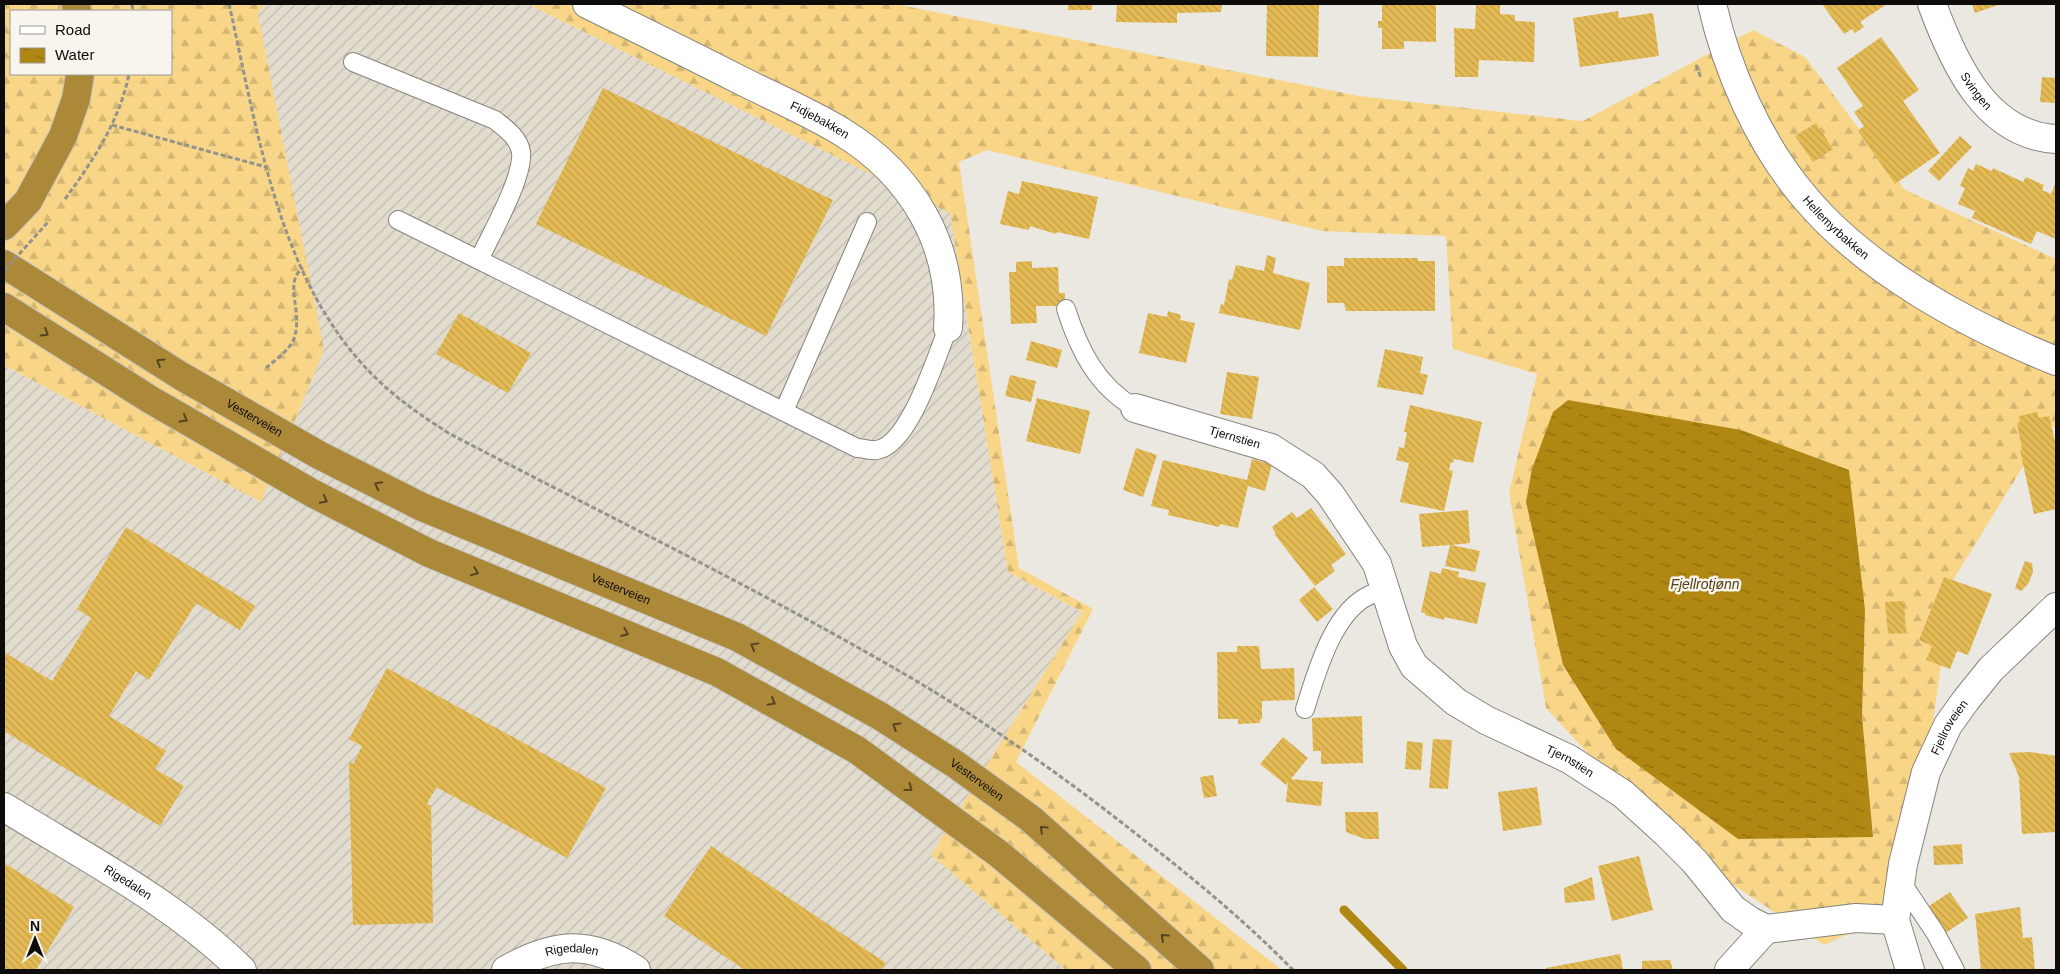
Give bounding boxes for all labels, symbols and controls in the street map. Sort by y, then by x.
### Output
legend [10,10,172,75]
text: Road [55,21,91,38]
text: Water [55,46,94,63]
street label: Svingen [1957,70,1995,113]
street label: Fidjebakken [788,98,852,142]
street label: Hellemyrbakken [1800,193,1872,262]
one-way arrow [40,327,49,337]
one-way arrow [157,359,166,369]
street label: Vesterveien [224,396,285,440]
one-way arrow [178,413,187,423]
street label: Tjernstien [1207,423,1262,452]
one-way arrow [374,481,383,491]
one-way arrow [319,494,328,504]
one-way arrow [470,566,478,576]
street label: Vesterveien [589,571,653,608]
water label: Fjellrotjønn [1670,576,1740,592]
one-way arrow [620,627,629,638]
one-way arrow [750,642,759,652]
one-way arrow [766,696,775,706]
street label: Fjellroveien [1928,697,1971,757]
one-way arrow [892,723,901,732]
street label: Tjernstien [1544,742,1596,780]
street label: Vesterveien [947,756,1006,804]
one-way arrow [903,782,913,791]
one-way arrow [1039,826,1048,835]
street label: Rigedalen [101,862,155,903]
north arrow [10,914,60,964]
text: N [30,918,40,934]
one-way arrow [1161,934,1170,943]
street label: Rigedalen [544,941,600,959]

